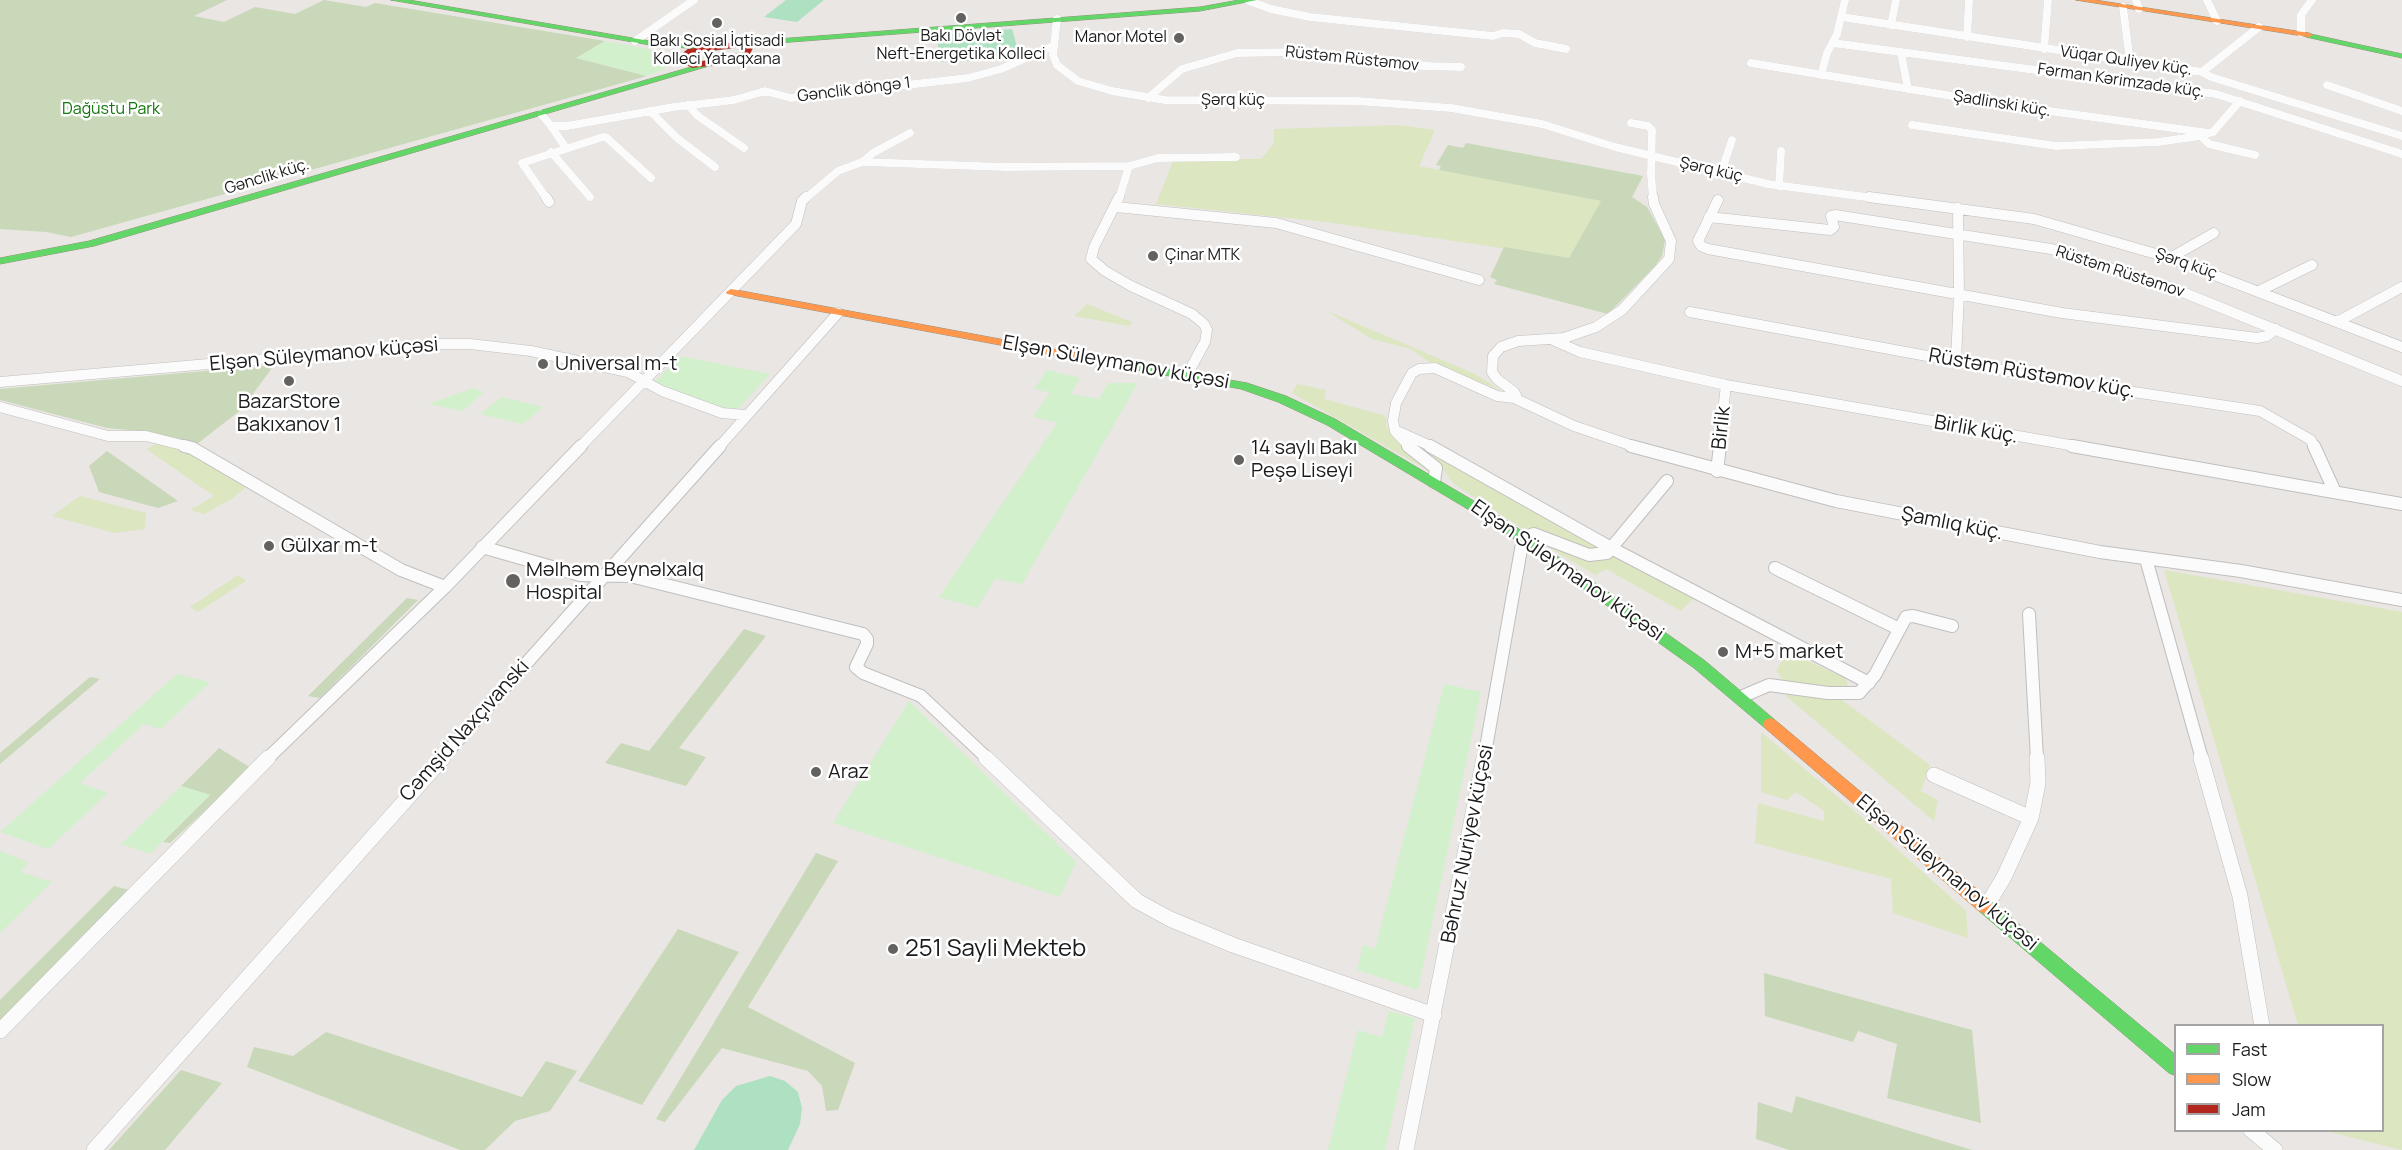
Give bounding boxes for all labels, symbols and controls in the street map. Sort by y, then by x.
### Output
marker: Bakı Dövlət Neft-Energetika Kolleci [954,11,968,25]
marker: Bakı Sosial İqtisadi Kolleci Yataqxana [710,16,724,30]
place label: Bakı Dövlət Neft-Energetika Kolleci [877,27,1045,65]
place label: Manor Motel [1075,28,1167,48]
marker: Manor Motel [1172,31,1186,45]
place label: Bakı Sosial İqtisadi Kolleci Yataqxana [650,32,784,70]
street label: Rüstəm Rüstəmov [1284,42,1420,76]
street label: Vüqar Quliyev küç. [2059,42,2193,80]
street label: Fərman Kərimzadə küç. [2036,60,2206,102]
street label: Gənclik döngə 1 [796,74,912,106]
street label: Şadlinski küç. [1952,87,2052,121]
street label: Şərq küç [1201,91,1265,111]
park label: Dağüstu Park [62,100,160,120]
street label: Şərq küç [1678,153,1744,187]
street label: Gənclik küç. [222,155,312,199]
street label: Rüstəm Rüstəmov [2053,242,2187,302]
street label: Şərq küç [2153,245,2219,283]
place label: Çinar MTK [1165,246,1240,266]
marker: Çinar MTK [1146,249,1160,263]
street label: Elşən Süleymanov küçəsi [1001,331,1231,395]
street label: Elşən Süleymanov küçəsi [208,333,440,377]
street label: Rüstəm Rüstəmov küç. [1927,344,2137,404]
place label: Universal m-t [555,352,677,376]
marker: Universal m-t [536,357,550,371]
marker: BazarStore Bakıxanov 1 [282,374,296,388]
place label: BazarStore Bakıxanov 1 [237,390,341,437]
street label: Birlik [1708,405,1736,451]
street label: Birlik küç. [1932,411,2020,449]
place label: 14 saylı Bakı Peşə Liseyi [1251,436,1357,483]
marker: 14 saylı Bakı Peşə Liseyi [1232,453,1246,467]
street label: Elşən Süleymanov küçəsi [1466,495,1668,647]
street label: Şamlıq küç. [1899,502,2005,546]
place label: Gülxar m-t [281,534,377,558]
marker: Gülxar m-t [262,539,276,553]
place label: Məlhəm Beynəlxalq Hospital [526,558,704,605]
marker: Məlhəm Beynəlxalq Hospital [504,572,522,590]
place label: М+5 market [1735,640,1844,664]
marker: М+5 market [1716,645,1730,659]
street label: Cəmşid Naxçıvanski [395,655,535,807]
street label: Bəhruz Nuriyev küçəsi [1437,743,1499,945]
place label: Araz [828,760,869,784]
marker: Araz [809,765,823,779]
street label: Elşən Süleymanov küçəsi [1851,790,2043,956]
place label: 251 Sayli Mekteb [905,935,1086,963]
marker: 251 Sayli Mekteb [886,942,900,956]
legend [2174,1024,2384,1132]
text: Fast [2232,1037,2267,1061]
text: Slow [2232,1067,2271,1091]
text: Jam [2232,1097,2266,1121]

